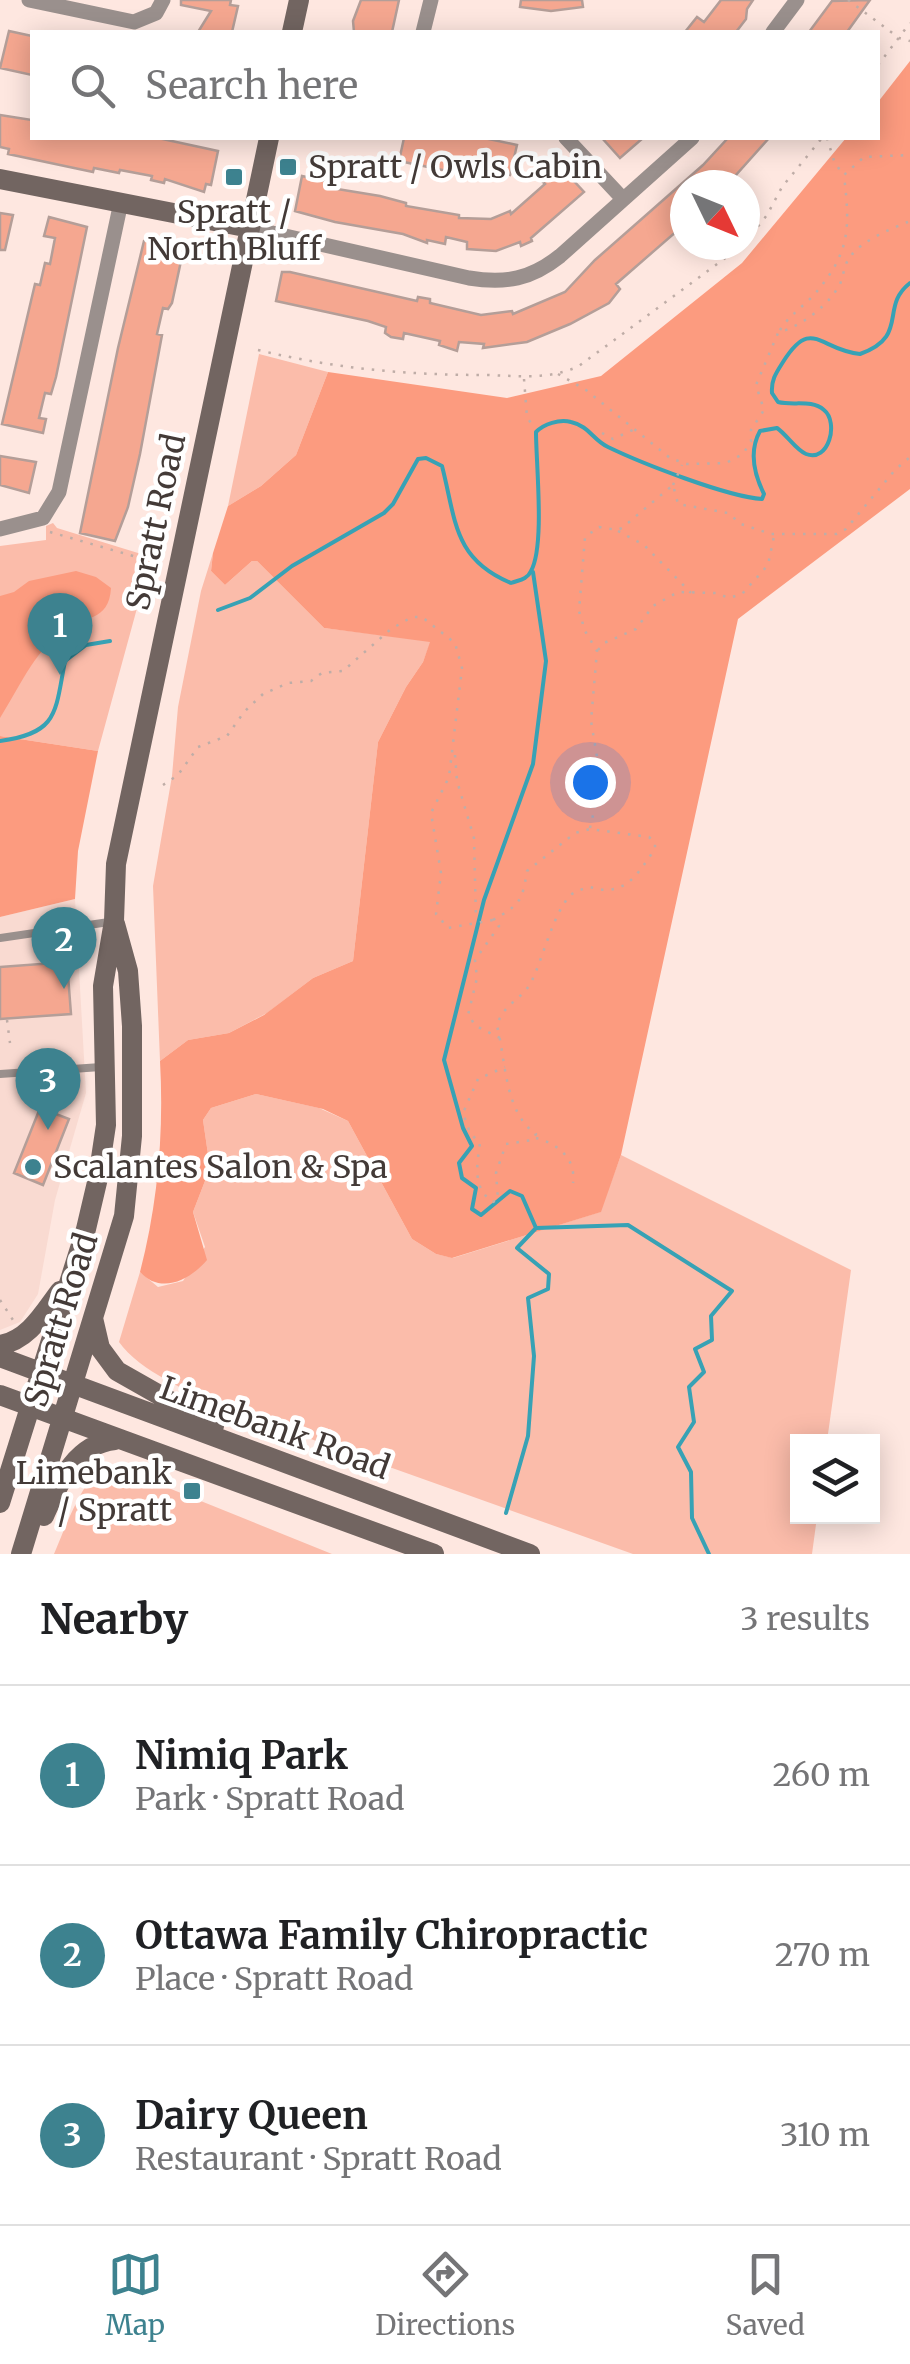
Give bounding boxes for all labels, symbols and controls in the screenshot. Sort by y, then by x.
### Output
search box [30,30,880,140]
icon: search [65,58,120,113]
text: Search here [145,62,358,109]
place label: Spratt / Owls Cabin [308,147,603,187]
marker: Spratt / Owls Cabin [277,156,299,178]
marker: Spratt / North Bluff [223,166,245,188]
north arrow [670,170,760,260]
place label: Spratt / North Bluff [147,192,323,269]
street label: Spratt Road [118,430,194,614]
pin: 1 [28,592,92,675]
your location [565,757,616,808]
pin: 2 [32,906,96,989]
pin: 3 [15,1048,80,1130]
place label: Scalantes Salon & Spa [53,1147,388,1187]
marker: Scalantes Salon & Spa [22,1156,44,1178]
street label: Spratt Road [16,1228,106,1412]
street label: Limebank Road [155,1368,395,1488]
map controls [790,1434,880,1524]
button: layers [790,1434,880,1524]
place label: Limebank / Spratt [16,1453,173,1530]
marker: Limebank / Spratt [181,1480,203,1502]
text: Nearby [40,1593,188,1645]
text: 3 results [740,1599,870,1639]
text: Nimiq Park [135,1732,348,1779]
text: 1 [65,1755,80,1795]
text: 260 m [772,1755,870,1795]
text: Park · Spratt Road [135,1779,405,1819]
text: Ottawa Family Chiropractic [135,1912,648,1959]
text: 2 [63,1935,82,1975]
text: 270 m [775,1935,870,1975]
text: Place · Spratt Road [135,1959,413,1999]
text: Dairy Queen [135,2092,368,2139]
text: 3 [63,2115,82,2155]
text: 310 m [780,2115,870,2155]
text: Restaurant · Spratt Road [135,2139,502,2179]
tab: Map [105,2247,165,2343]
tab: Directions [375,2247,515,2343]
tab: Saved [725,2247,805,2343]

